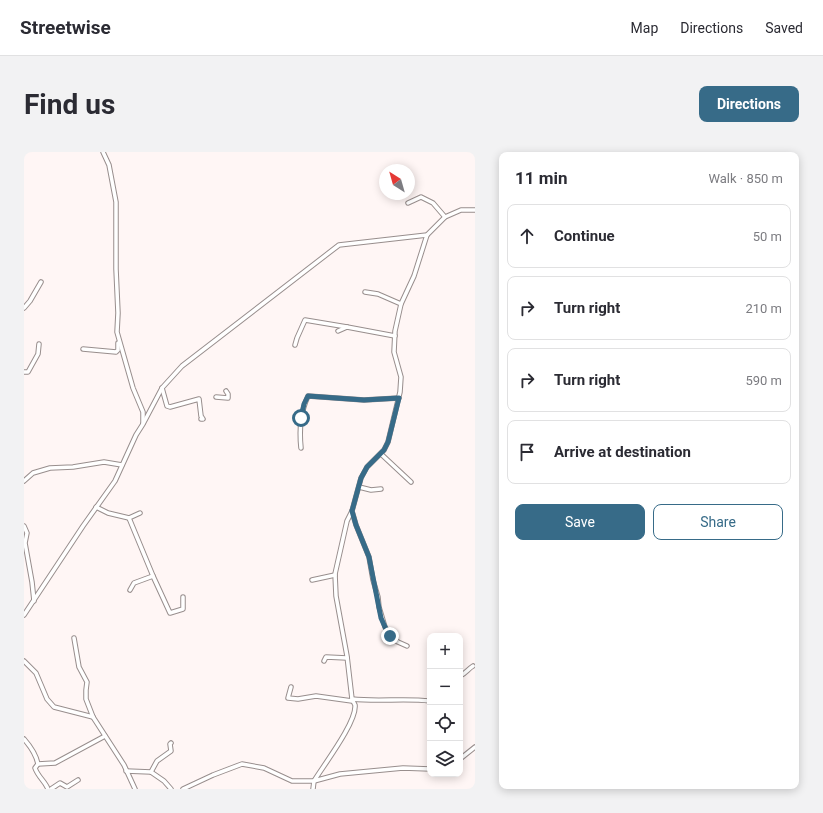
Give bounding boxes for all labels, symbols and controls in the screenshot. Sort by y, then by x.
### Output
text: Streetwise [20,16,111,39]
text: Map [631,20,658,36]
text: Directions [680,20,743,36]
text: Saved [765,20,803,36]
button: Directions [699,86,799,122]
text: Find us [24,88,115,121]
north arrow [379,164,415,200]
text: 11 min [515,168,568,188]
text: Walk · 850 m [708,171,783,186]
icon: ahead [516,225,538,247]
text: Continue [554,227,615,245]
text: 50 m [753,229,782,244]
icon: right [516,297,538,319]
text: Turn right [554,299,620,317]
text: 210 m [745,301,782,316]
icon: right [516,369,538,391]
text: Turn right [554,371,620,389]
text: 590 m [745,373,782,388]
route start [292,409,310,427]
icon: arrive [516,441,538,463]
text: Arrive at destination [554,443,691,461]
button: Save [515,504,645,540]
button: Share [653,504,783,540]
route end [381,627,399,645]
map controls [427,633,463,777]
button: + [427,633,463,669]
button: − [427,669,463,705]
button: locate [427,705,463,741]
button: layers [427,741,463,777]

